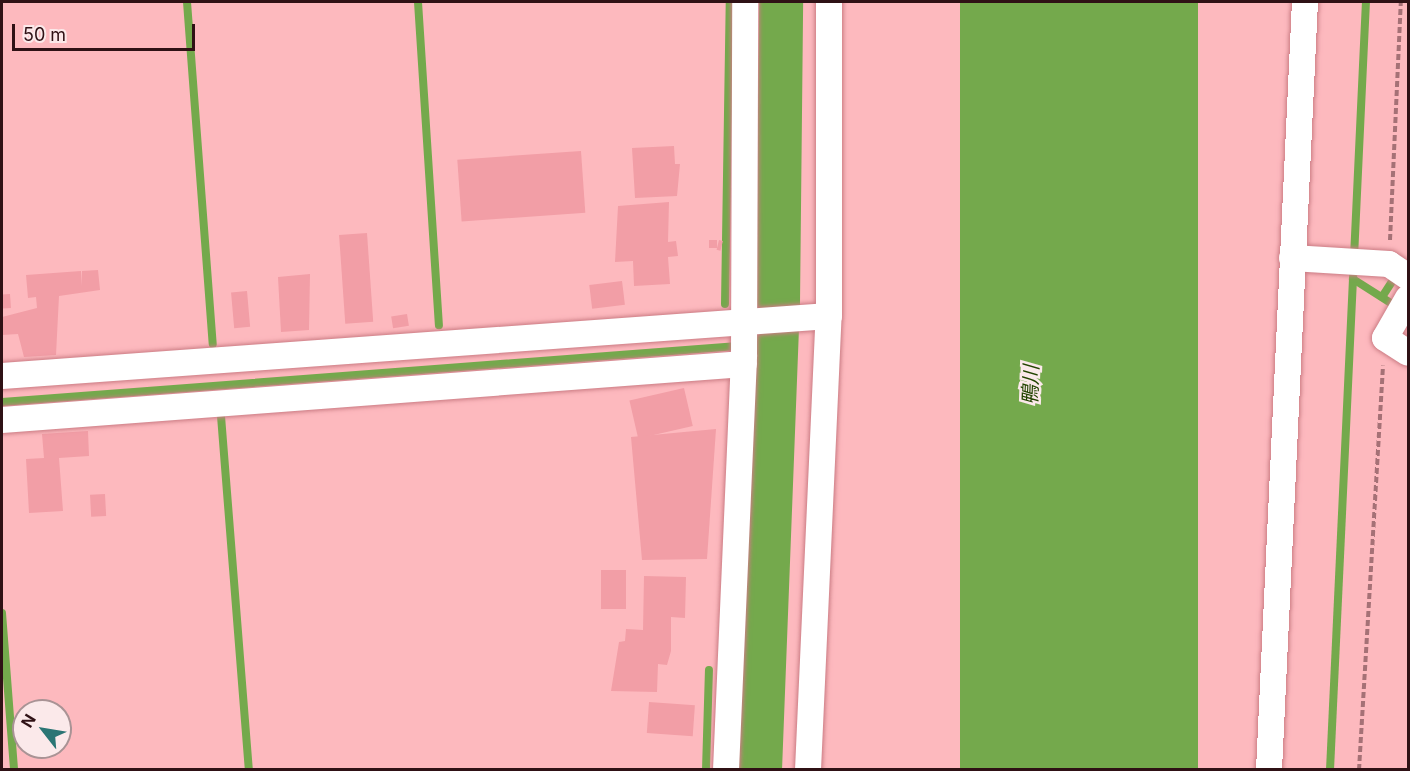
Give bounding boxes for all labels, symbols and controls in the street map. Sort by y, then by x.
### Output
scale bar [15,12,198,50]
text: 50 m [23,24,66,45]
water label: 鴨川 [1018,365,1044,405]
north arrow [12,699,72,759]
text: N [17,710,40,731]

